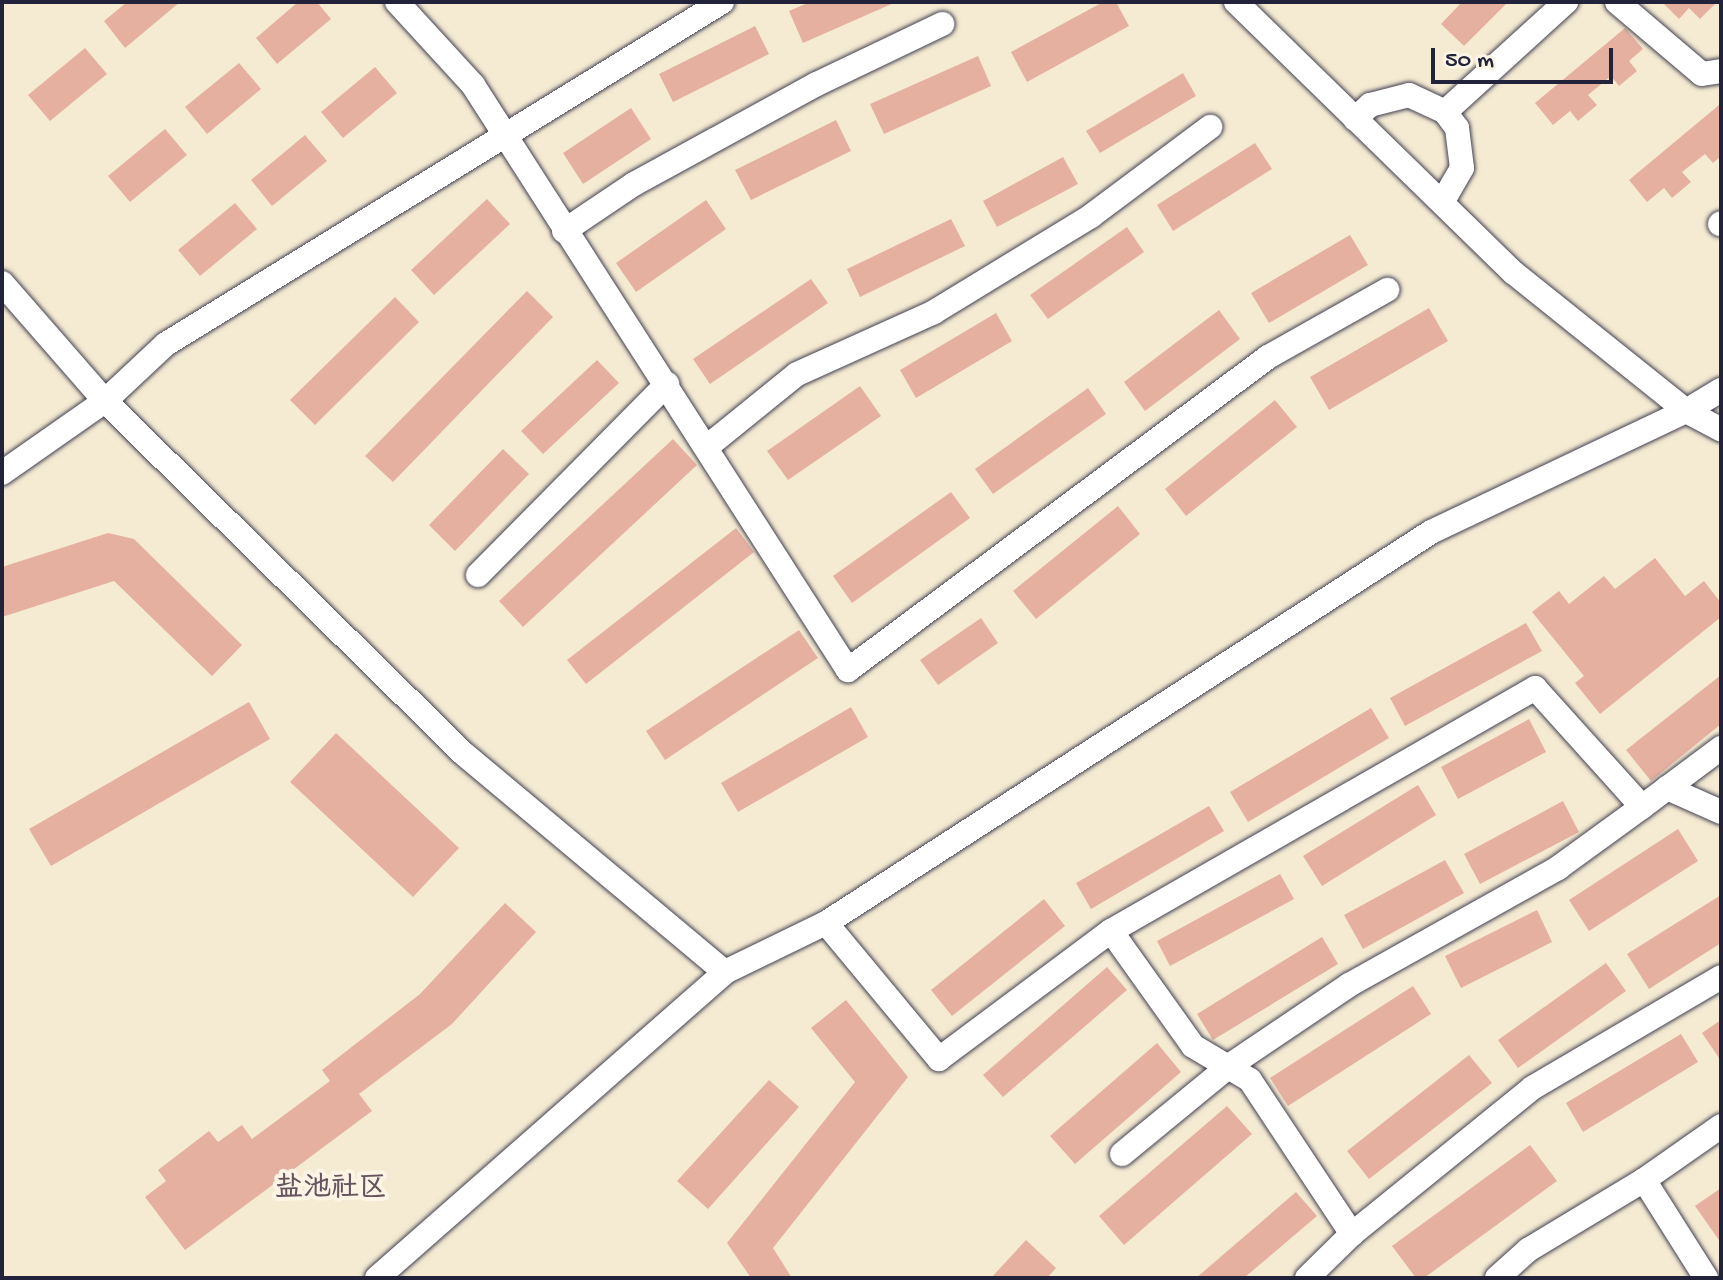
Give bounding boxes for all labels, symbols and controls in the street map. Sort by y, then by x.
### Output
scale bar [1435,32,1617,82]
text: 50 m [1445,47,1494,76]
district label: 盐池社区 [275,1173,387,1207]

